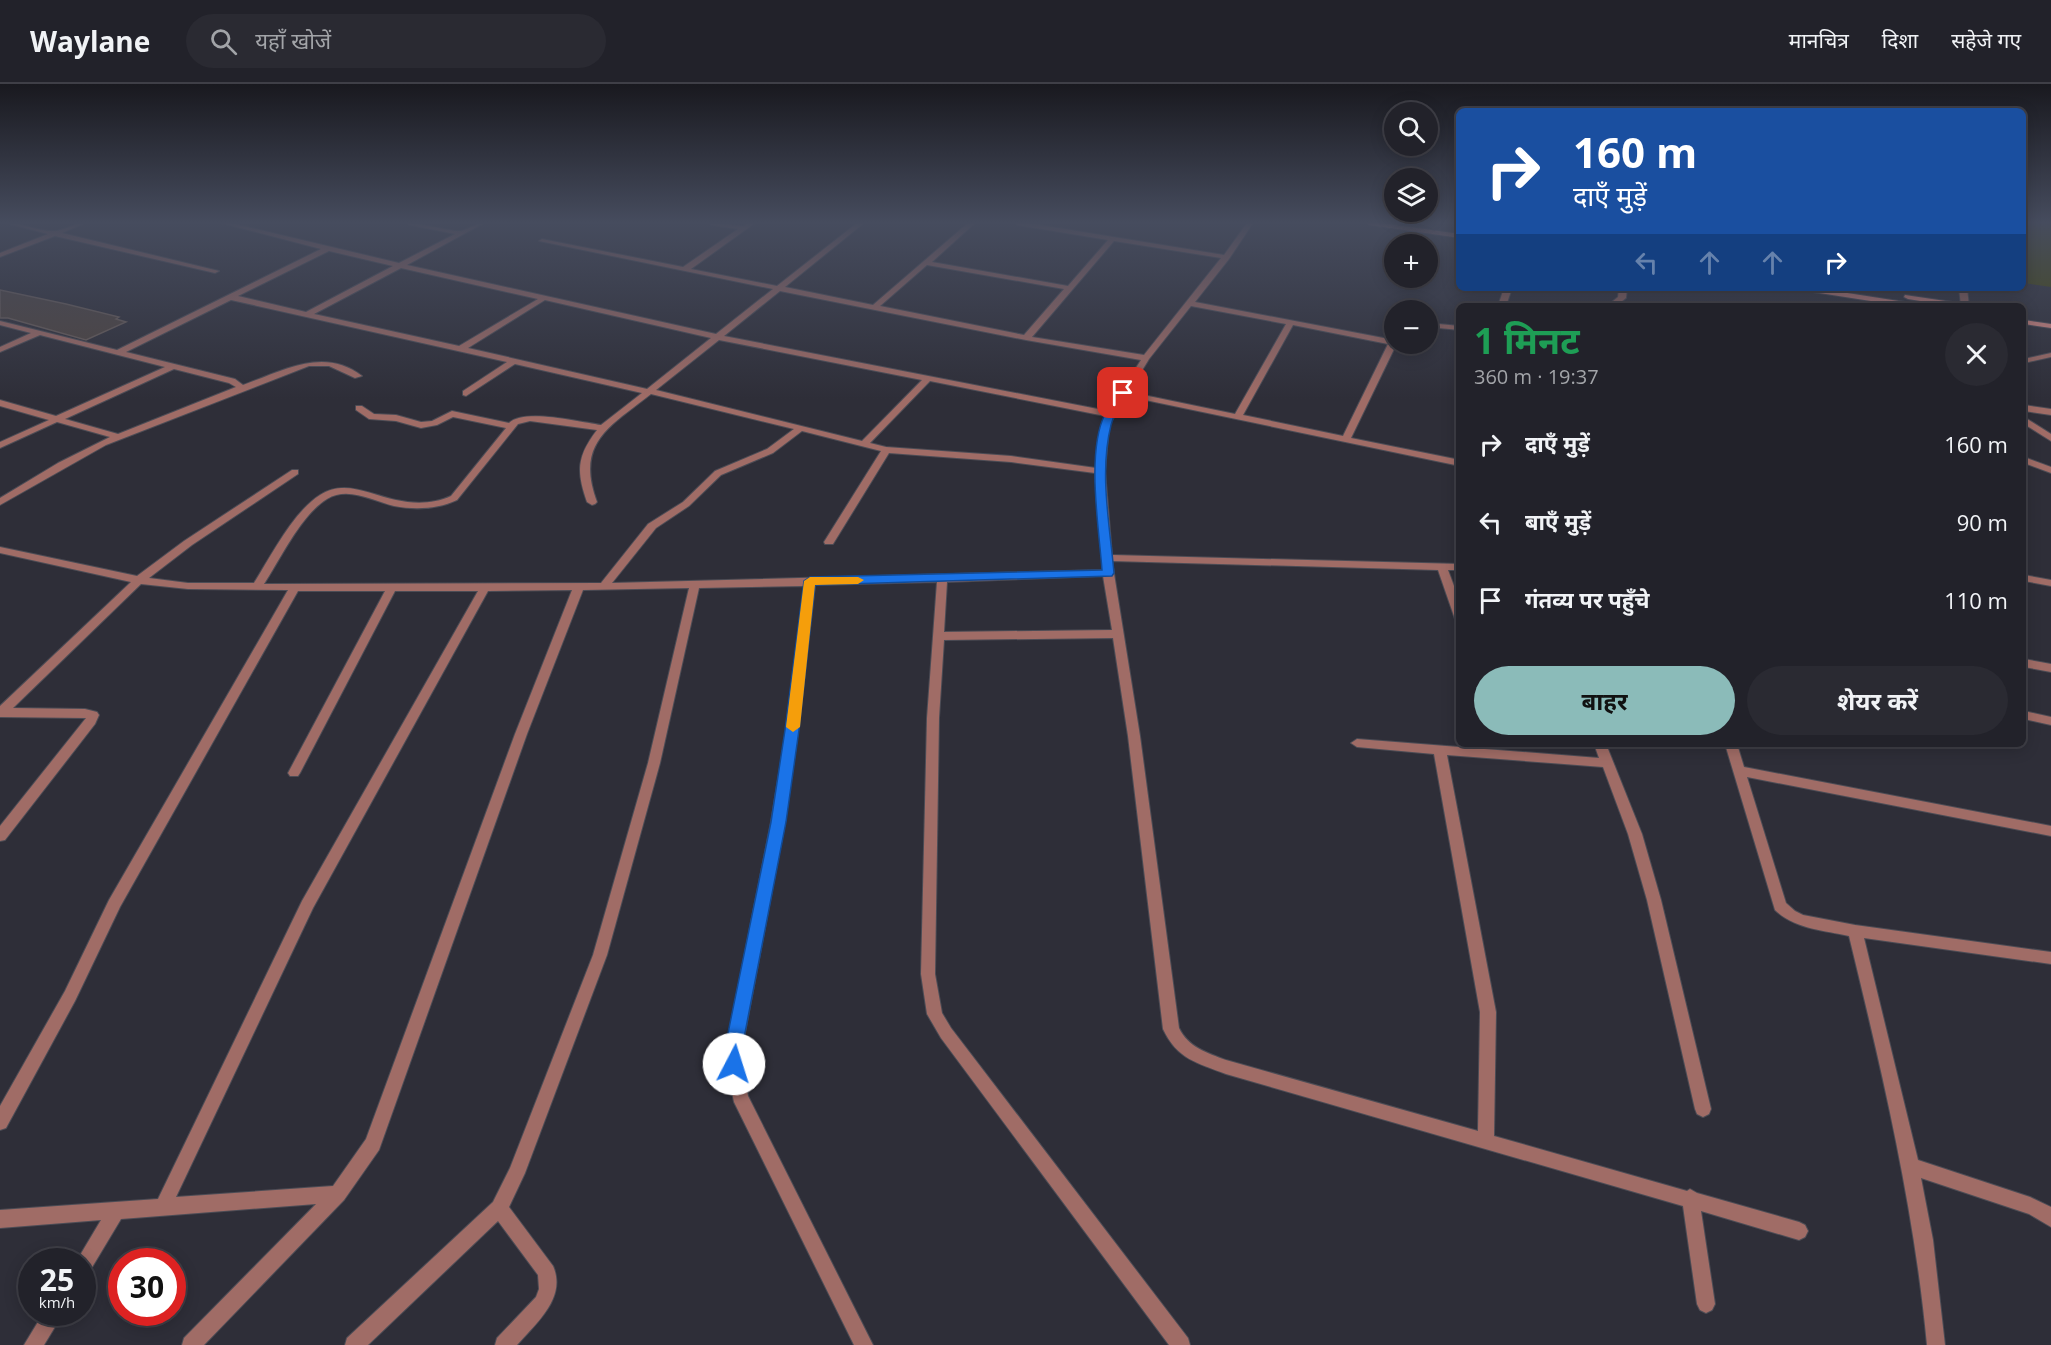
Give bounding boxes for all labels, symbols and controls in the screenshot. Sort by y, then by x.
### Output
search box [186,14,606,68]
text: Waylane [30,22,150,60]
icon: search [207,25,240,58]
text: यहाँ खोजें [255,25,331,55]
text: मानचित्र [1789,26,1849,54]
text: दिशा [1882,26,1918,54]
text: सहेजे गए [1951,26,2021,54]
map controls [1384,102,1438,354]
button: search [1384,102,1438,156]
text: 160 m [1573,123,1697,180]
icon: right [1474,132,1552,210]
button: layers [1384,168,1438,222]
text: दाएँ मुड़ें [1573,177,1647,214]
button: + [1384,234,1438,288]
icon: left [1630,246,1663,279]
icon: ahead [1693,246,1726,279]
icon: ahead [1756,246,1789,279]
icon: right [1819,246,1852,279]
button: − [1384,300,1438,354]
text: 1 मिनट [1474,316,1580,365]
button: close [1945,323,2008,386]
text: 360 m · 19:37 [1474,363,1599,390]
pin [1097,367,1148,418]
icon: arrive [1106,376,1139,409]
icon: right [1474,428,1507,461]
text: दाएँ मुड़ें [1525,428,1590,458]
text: 160 m [1944,429,2008,459]
icon: left [1474,506,1507,539]
text: बाएँ मुड़ें [1525,506,1591,536]
text: 90 m [1957,507,2008,537]
icon: arrive [1474,584,1507,617]
text: गंतव्य पर पहुँचे [1525,584,1650,614]
text: 110 m [1944,585,2008,615]
button: बाहर [1474,666,1735,735]
button: शेयर करें [1747,666,2008,735]
position arrow [702,1032,766,1096]
speed limit sign: 30 [108,1248,186,1326]
text: 25 [40,1259,74,1300]
text: km/h [39,1292,75,1312]

